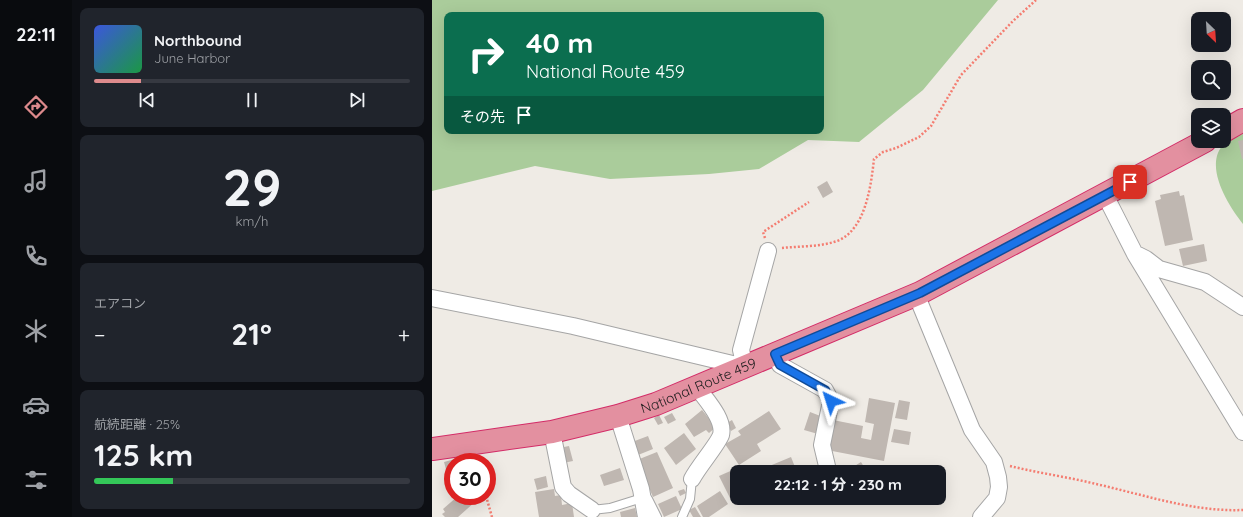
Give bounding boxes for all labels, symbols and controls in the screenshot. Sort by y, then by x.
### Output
north arrow [1191,12,1231,52]
map controls [1191,12,1231,148]
text: 22:11 [16,23,56,46]
text: 40 m [526,25,593,60]
icon: right [460,28,512,80]
text: Northbound [154,31,242,50]
text: June Harbor [154,50,230,66]
text: National Route 459 [526,60,685,83]
button: search [1191,60,1231,100]
icon: previous [136,89,158,111]
icon: pause [241,89,263,111]
icon: next [346,89,368,111]
icon: directions [22,93,50,121]
icon: arrive [513,104,535,126]
text: その先 [460,107,505,126]
button: layers [1191,108,1231,148]
text: 29 [222,154,282,219]
pin [1113,165,1147,199]
icon: music [22,167,50,195]
icon: arrive [1119,171,1141,193]
text: km/h [236,213,268,229]
icon: phone [22,242,50,270]
text: エアコン [94,295,146,311]
text: 21° [231,315,272,353]
icon: climate [22,317,50,345]
text: − [94,321,105,349]
text: + [398,321,410,349]
street label: National Route 459 [638,354,759,417]
position arrow [810,380,852,422]
icon: car [22,391,50,419]
text: 航続距離 · 25% [94,416,180,432]
text: 125 km [94,436,193,474]
speed limit sign: 30 [444,453,496,505]
icon: filters [22,466,50,494]
text: 22:12 · 1 分 · 230 m [774,475,902,494]

